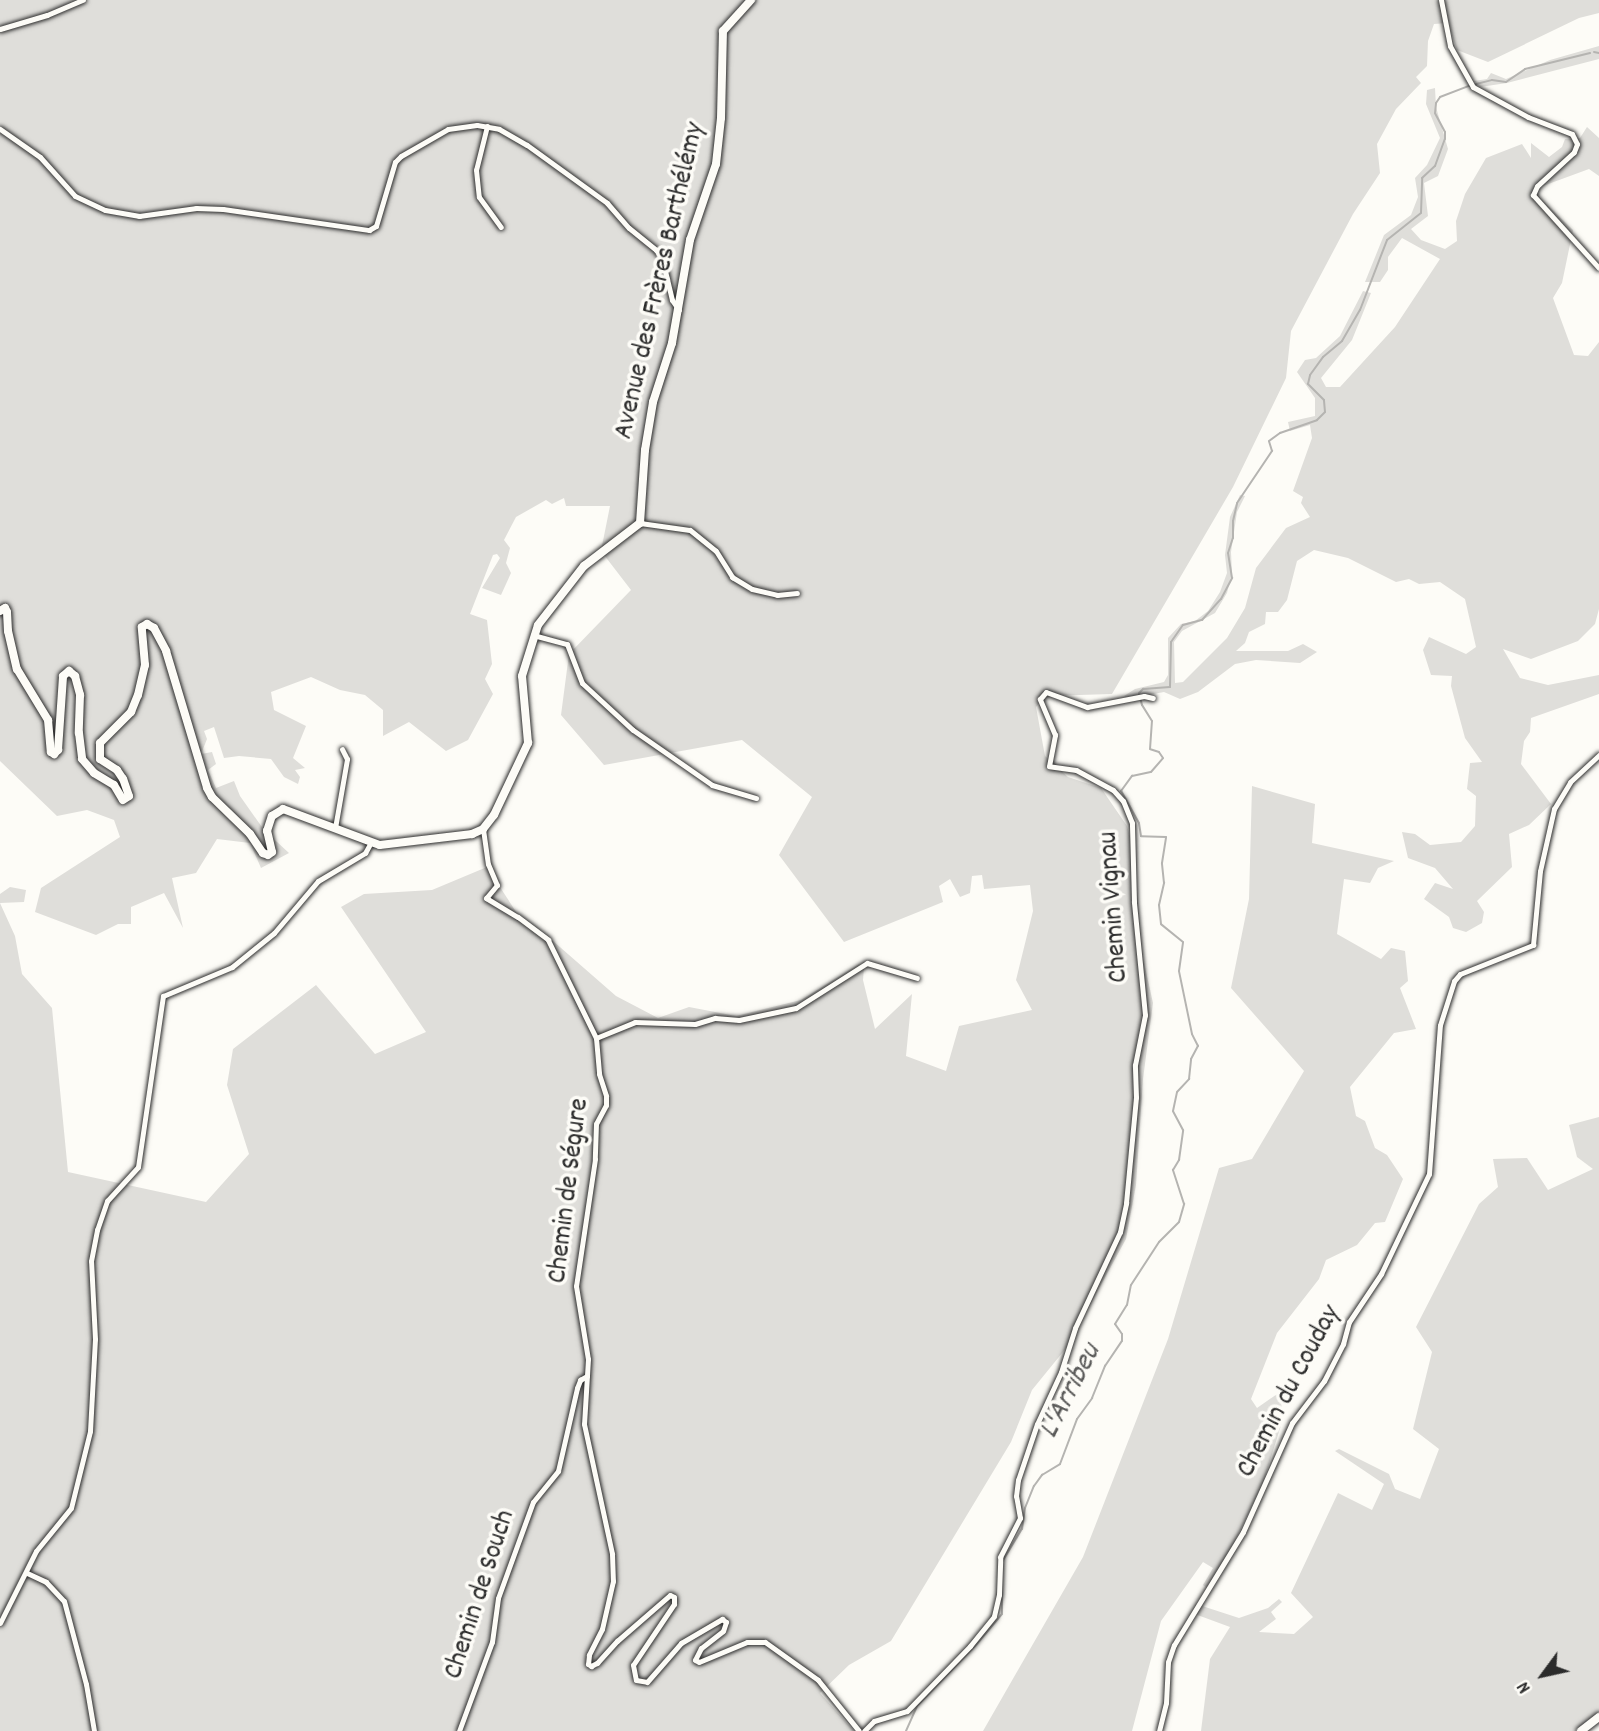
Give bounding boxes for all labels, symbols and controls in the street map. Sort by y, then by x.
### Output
street label: Avenue des Frères Barthélémy [608,119,714,443]
street label: Chemin Vignau [1093,830,1137,984]
street label: Chemin de Ségure [542,1097,598,1285]
street label: Chemin du Couday [1231,1300,1349,1484]
water label: L'Arribeu [1033,1339,1111,1445]
street label: Chemin de Souch [438,1506,524,1684]
north arrow [1508,1640,1578,1710]
text: N [1511,1675,1539,1698]

